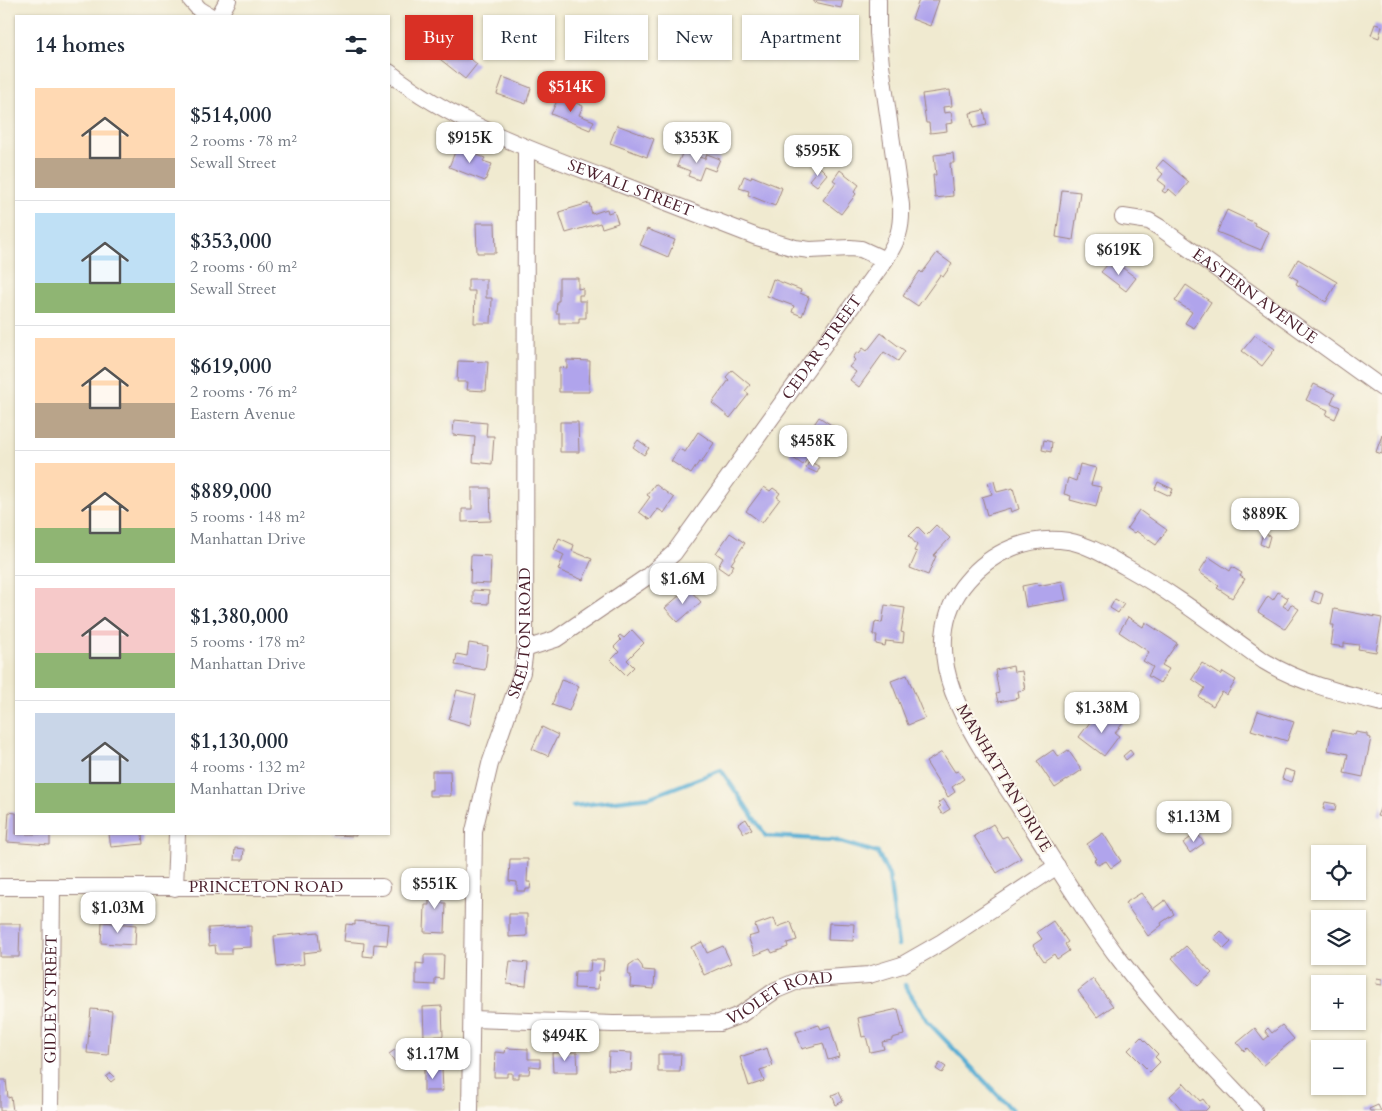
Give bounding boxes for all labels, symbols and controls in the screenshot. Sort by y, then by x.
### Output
chip: Buy [405,15,473,60]
chip: Rent [483,15,555,60]
chip: Filters [565,15,648,60]
chip: New [658,15,732,60]
chip: Apartment [742,15,859,60]
text: 14 homes [35,31,125,60]
icon: filters [342,31,370,59]
pin: $514K [536,70,606,113]
text: $514K [548,76,594,98]
text: $514,000 [190,101,271,130]
icon: home [75,108,135,168]
pin: $915K [435,121,505,164]
pin: $353K [662,121,732,164]
text: $915K [447,127,493,149]
text: $353K [674,127,720,149]
text: 2 rooms · 78 m² [190,130,297,152]
pin: $595K [783,134,853,177]
text: $595K [795,140,841,162]
text: Sewall Street [190,152,276,174]
street label: SEWALL STREET [565,154,697,222]
text: $353,000 [190,227,271,256]
icon: home [75,233,135,293]
pin: $619K [1084,234,1154,276]
text: $619K [1096,239,1142,261]
street label: EASTERN AVENUE [1188,243,1322,349]
text: 2 rooms · 60 m² [190,256,297,278]
text: Sewall Street [190,278,276,300]
street label: CEDAR STREET [777,290,867,404]
text: $619,000 [190,352,271,381]
icon: home [75,358,135,418]
text: 2 rooms · 76 m² [190,381,297,403]
text: Eastern Avenue [190,403,296,425]
pin: $458K [778,424,848,467]
text: $458K [790,430,836,452]
text: $889,000 [190,477,271,506]
icon: home [75,483,135,543]
pin: $889K [1230,498,1300,540]
text: $889K [1242,503,1288,525]
text: 5 rooms · 148 m² [190,506,305,528]
text: Manhattan Drive [190,528,306,550]
pin: $1.6M [648,562,718,605]
street label: SKELTON ROAD [503,567,536,702]
text: $1.6M [661,568,705,590]
text: $1,380,000 [190,602,288,631]
icon: home [75,608,135,668]
text: 5 rooms · 178 m² [190,631,305,653]
text: Manhattan Drive [190,653,306,675]
pin: $1.38M [1061,692,1143,734]
text: $1.38M [1076,697,1128,719]
street label: MANHATTAN DRIVE [951,700,1057,856]
text: $1,130,000 [190,727,288,756]
icon: home [75,733,135,793]
text: 4 rooms · 132 m² [190,756,305,778]
text: Manhattan Drive [190,778,306,800]
pin: $1.13M [1153,800,1235,843]
text: $1.13M [1168,806,1220,828]
map controls [1311,845,1366,1095]
button: locate [1311,845,1366,900]
pin: $551K [400,868,470,910]
text: $551K [412,873,458,895]
street label: PRINCETON ROAD [189,876,343,898]
pin: $1.03M [77,892,159,934]
text: $1.03M [92,897,144,919]
button: layers [1311,910,1366,965]
street label: GIDLEY STREET [39,934,63,1064]
street label: VIOLET ROAD [723,967,833,1030]
button: + [1311,975,1366,1030]
pin: $494K [530,1020,600,1062]
text: $494K [542,1025,588,1047]
pin: $1.17M [392,1038,474,1080]
button: − [1311,1040,1366,1095]
text: $1.17M [407,1043,459,1065]

